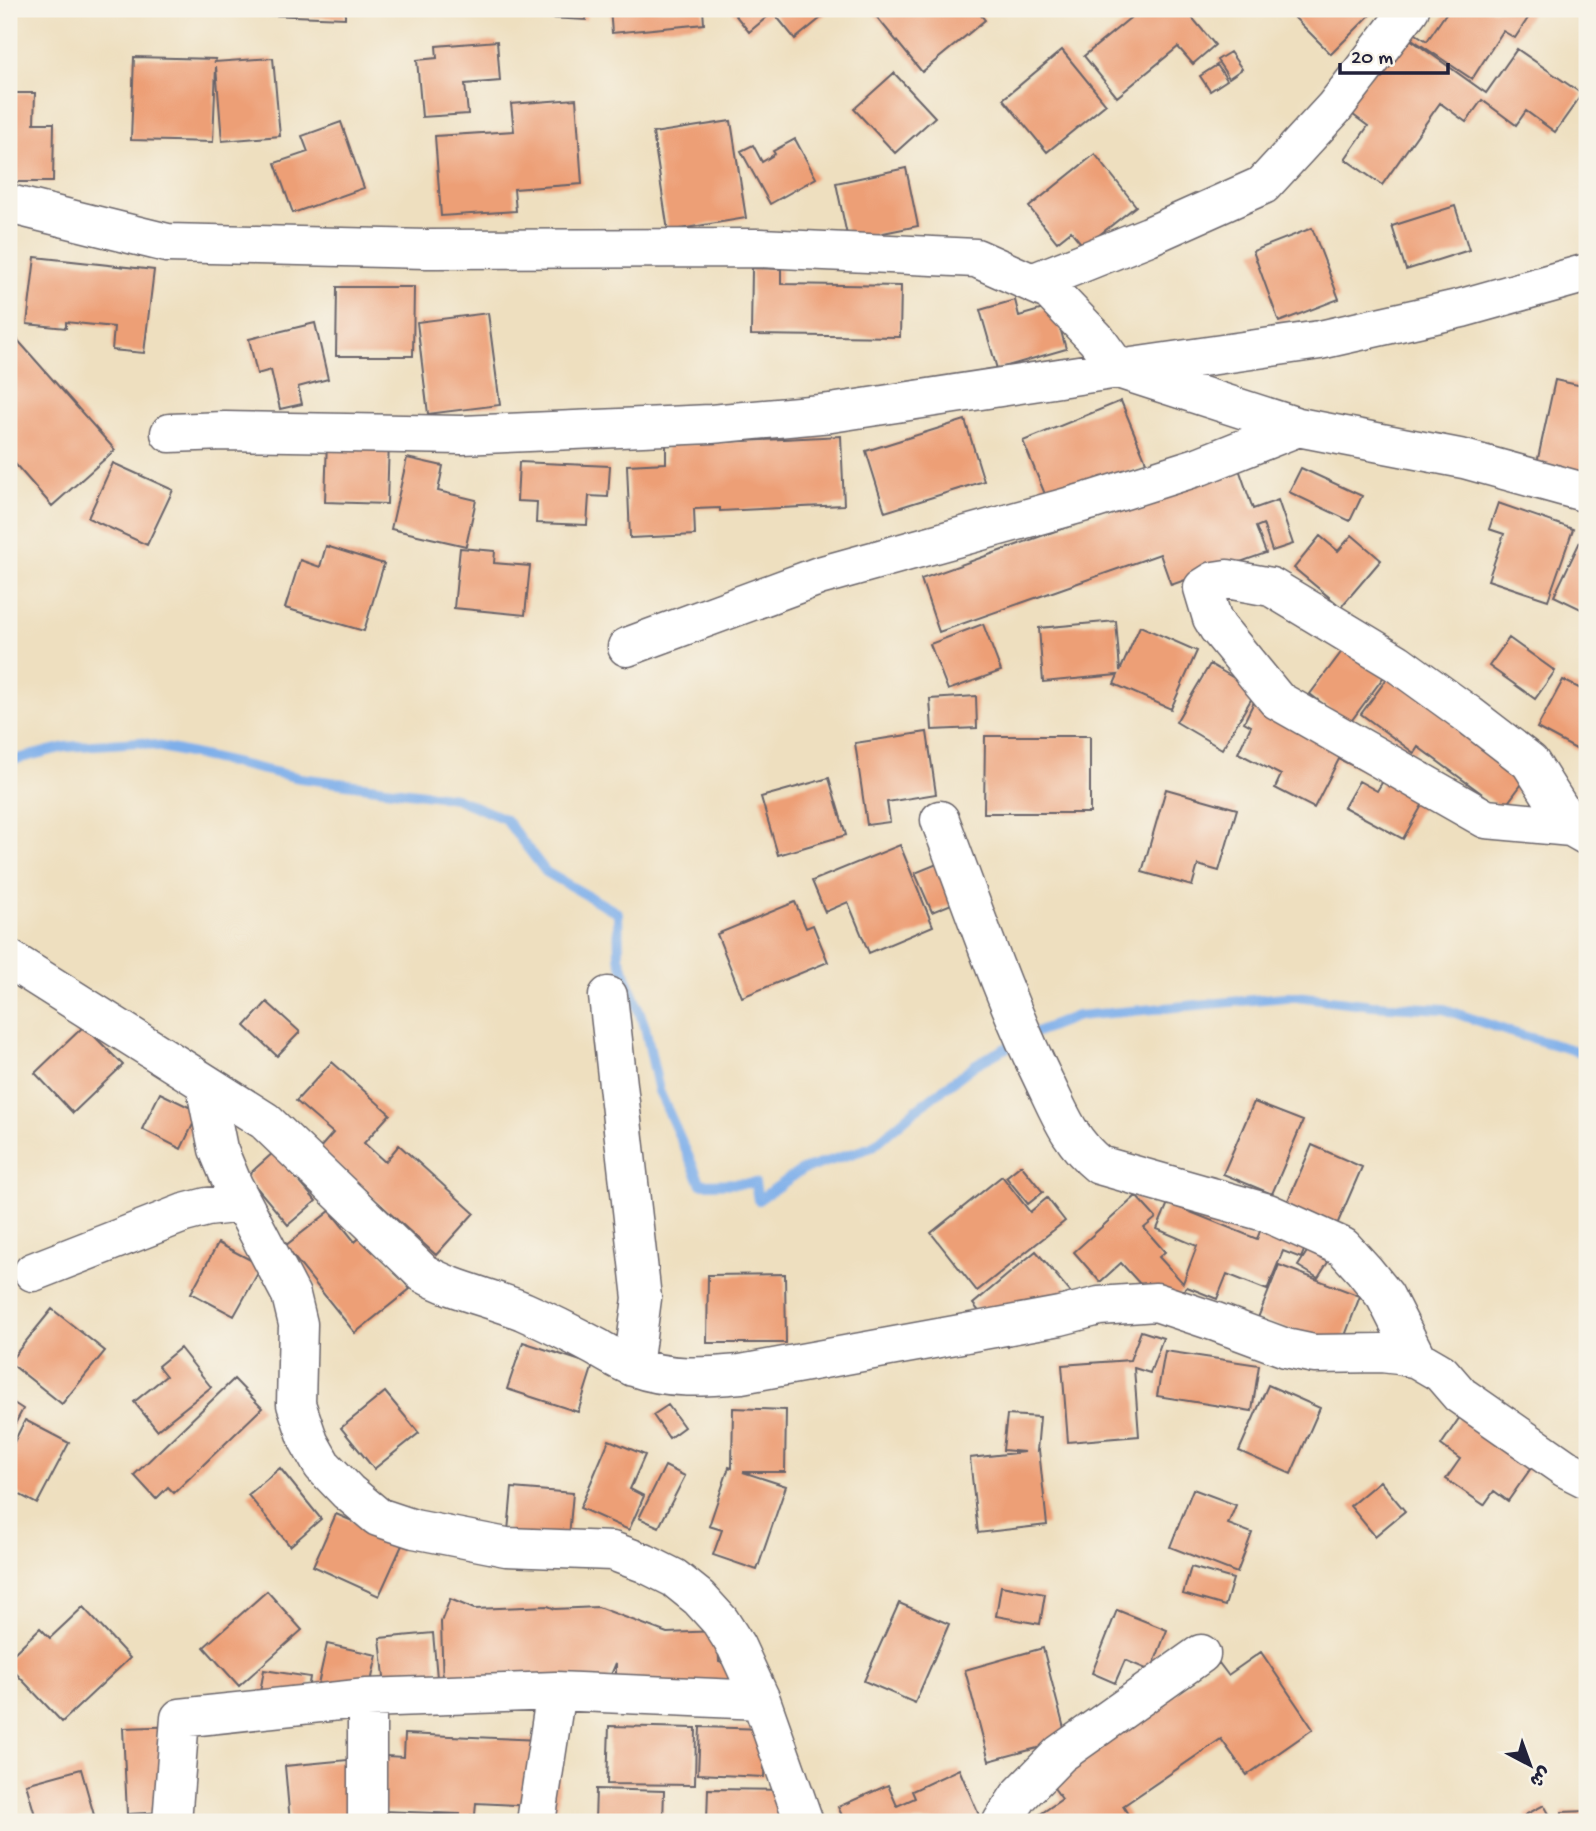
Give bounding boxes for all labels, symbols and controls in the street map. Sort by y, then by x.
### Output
scale bar [1340,32,1449,76]
text: 20 m [1351,47,1393,72]
north arrow [1494,1730,1564,1800]
text: ش [1523,1760,1554,1791]

